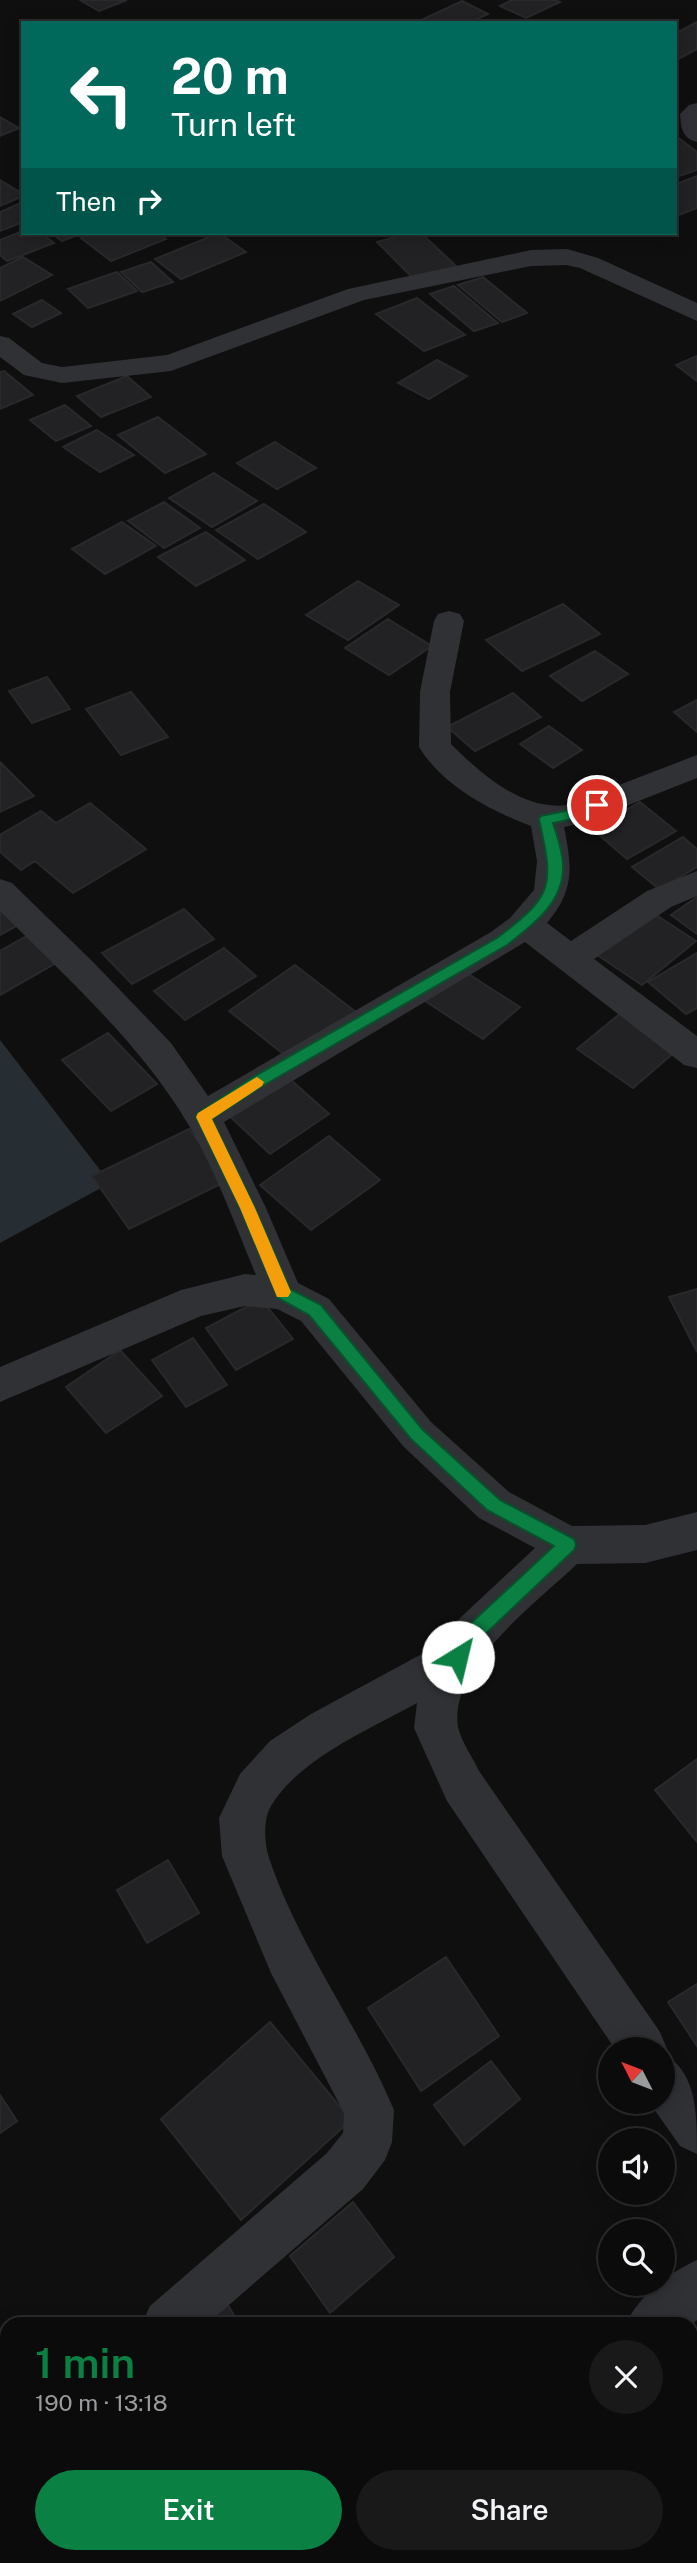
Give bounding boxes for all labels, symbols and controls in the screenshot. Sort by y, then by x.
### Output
text: 20 m [171,47,289,105]
icon: left [56,49,147,140]
text: Turn left [171,106,296,143]
icon: right [130,182,168,220]
text: Then [56,186,116,217]
pin [567,775,627,835]
icon: arrive [578,786,616,824]
position arrow [421,1620,495,1694]
north arrow [598,2037,676,2114]
map controls [598,2037,675,2296]
button: sound [598,2128,675,2205]
button: search [598,2219,675,2296]
text: 1 min [35,2338,135,2387]
button: close [589,2340,663,2414]
text: 190 m · 13:18 [35,2389,168,2416]
button: Exit [35,2470,342,2550]
button: Share [356,2470,663,2550]

